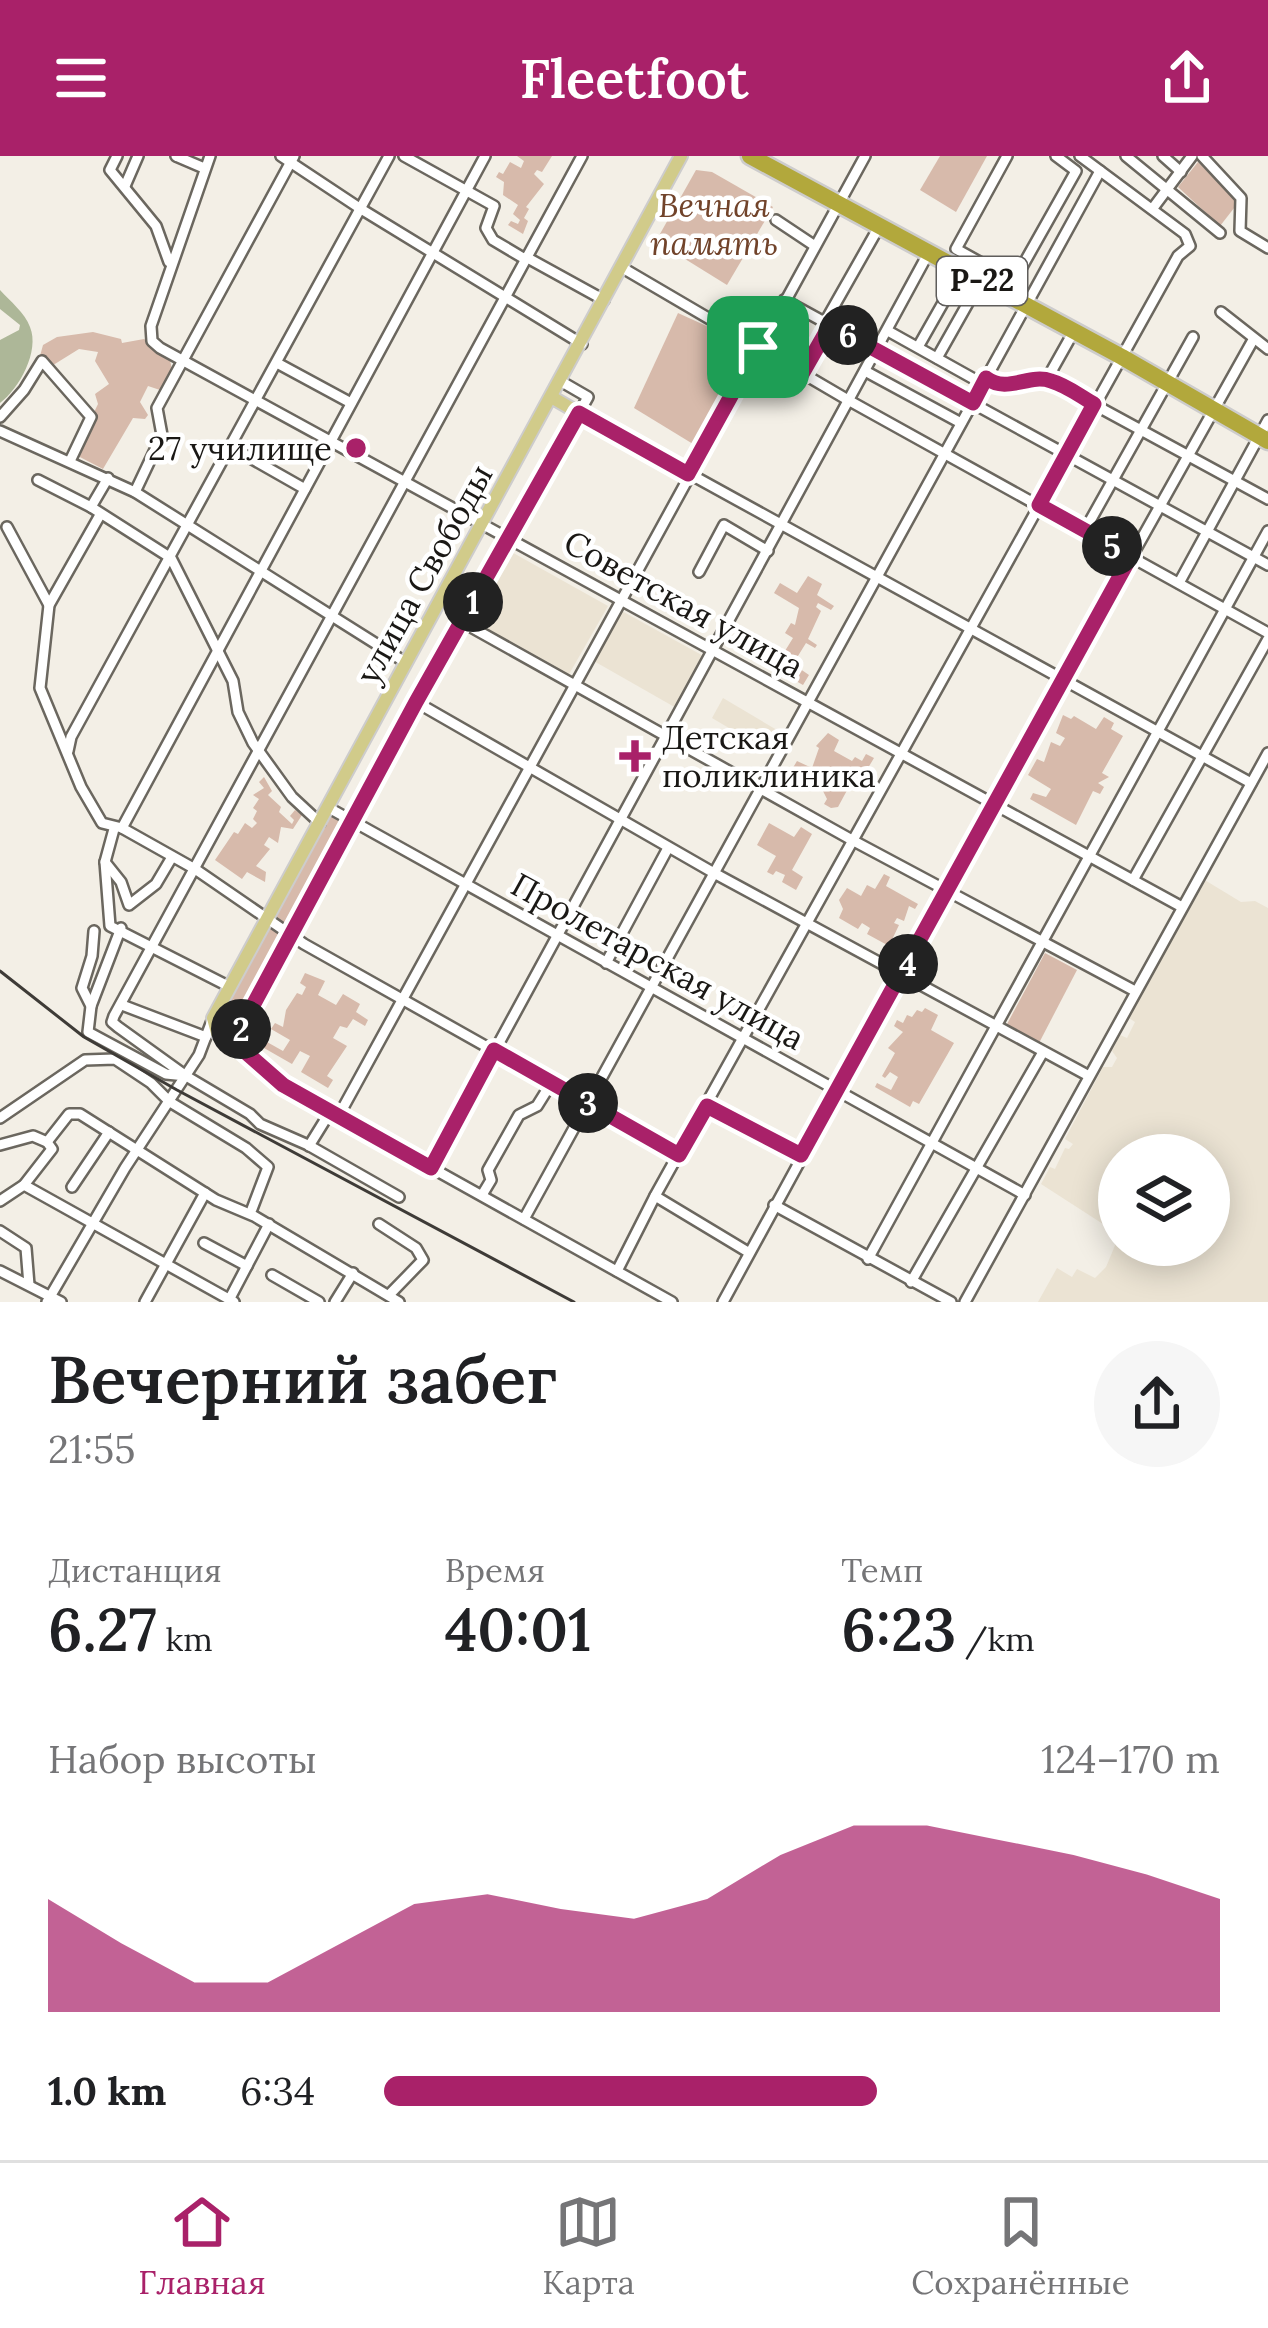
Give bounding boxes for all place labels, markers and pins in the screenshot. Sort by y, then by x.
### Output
pin [707,296,809,398]
pin: 6 [818,305,878,365]
place label: 27 училище [148,427,332,469]
marker: 27 училище [343,435,369,461]
pin: 5 [1082,516,1142,576]
pin: 1 [443,572,503,632]
place label: Детская поликлиника [662,716,876,796]
marker: Детская поликлиника [619,740,651,772]
pin: 4 [878,934,938,994]
pin: 2 [211,999,271,1059]
pin: 3 [558,1073,618,1133]

